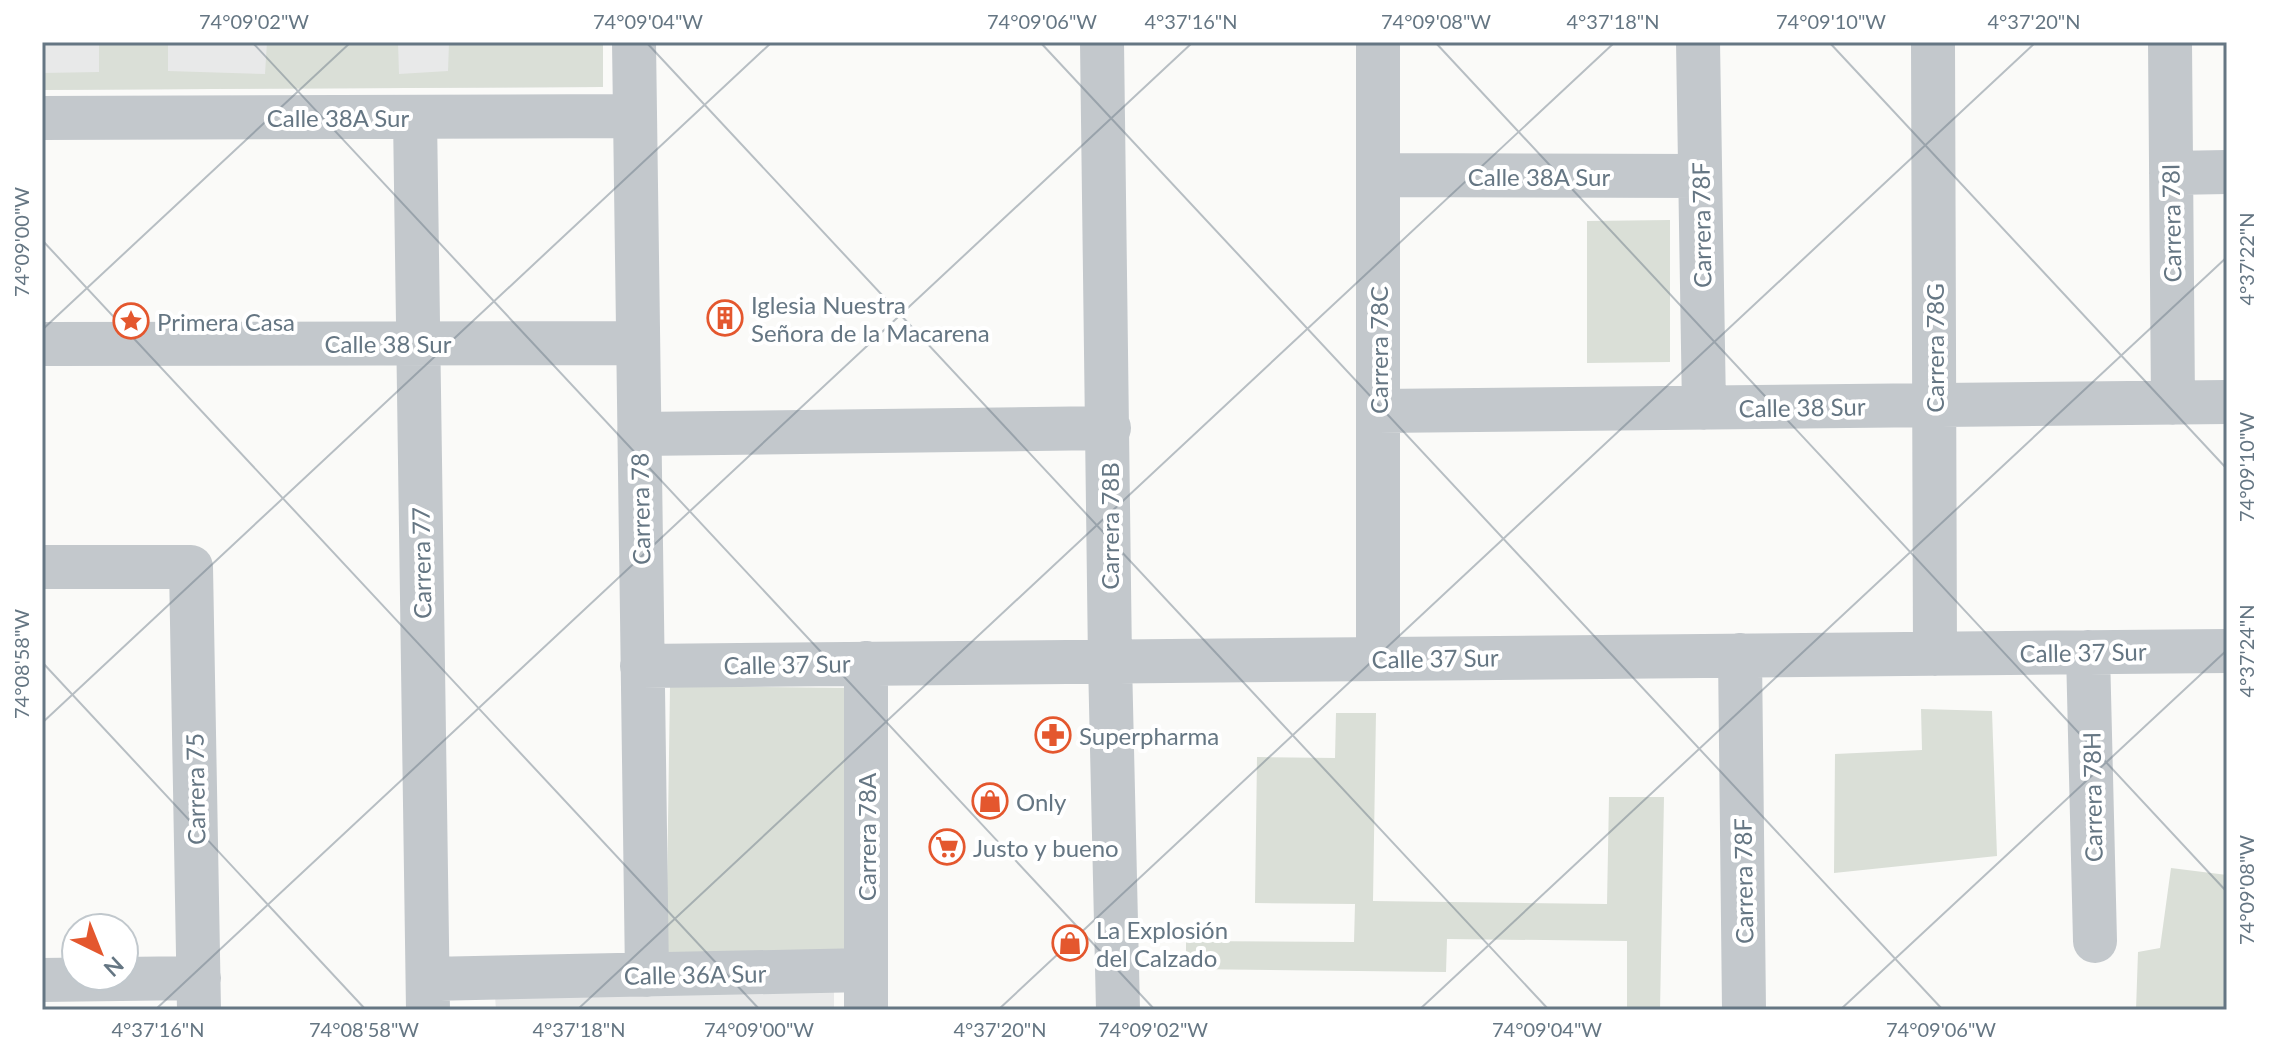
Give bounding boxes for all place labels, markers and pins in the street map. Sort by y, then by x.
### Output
place label: Iglesia Nuestra Señora de la Macarena [751,290,990,347]
building icon: Iglesia Nuestra Señora de la Macarena [706,299,744,337]
place icon: Primera Casa [112,302,150,340]
place label: Primera Casa [157,307,295,336]
pharmacy icon: Superpharma [1034,716,1072,754]
place label: Superpharma [1079,721,1219,750]
shop icon: Only [971,782,1009,820]
place label: Only [1016,787,1067,816]
supermarket icon: Justo y bueno [928,828,966,866]
place label: Justo y bueno [973,833,1119,862]
place label: La Explosión del Calzado [1096,915,1228,972]
shop icon: La Explosión del Calzado [1051,924,1089,962]

